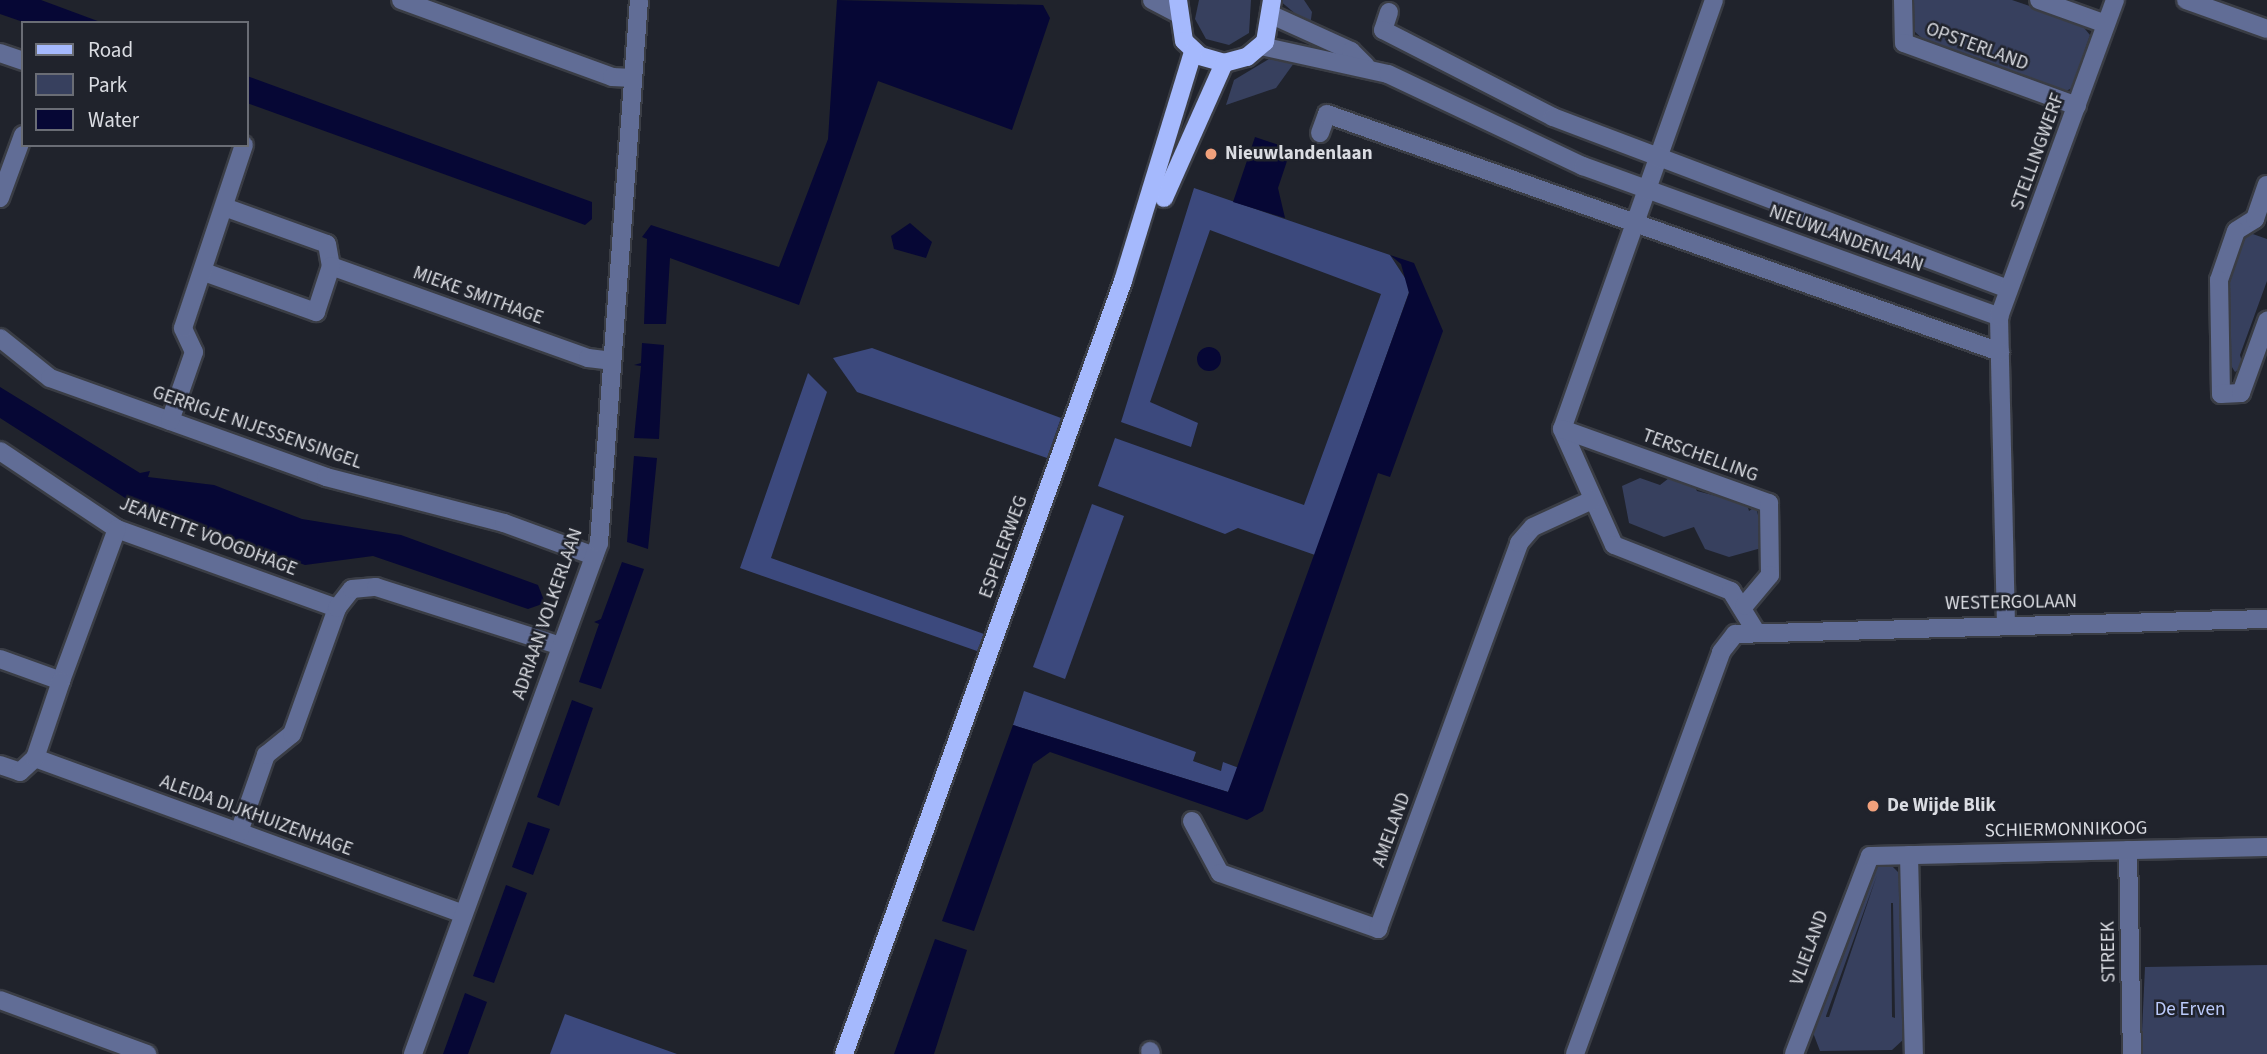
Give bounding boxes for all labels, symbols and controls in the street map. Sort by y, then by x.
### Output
street label: OPSTERLAND [1923,18,2031,76]
legend [21,21,248,147]
text: Road [88,35,133,65]
text: Park [88,70,127,100]
street label: STELLINGWERF [2006,91,2070,213]
text: Water [88,105,139,135]
place label: Nieuwlandenlaan [1225,143,1372,165]
marker: Nieuwlandenlaan [1203,146,1219,162]
street label: NIEUWLANDENLAAN [1766,201,1926,277]
street label: MIEKE SMITHAGE [410,262,546,330]
street label: GERRIGJE NIJESSENSINGEL [149,381,365,475]
street label: TERSCHELLING [1639,424,1761,488]
street label: ESPELERWEG [975,492,1033,602]
street label: JEANETTE VOOGDHAGE [116,493,300,581]
street label: ADRIAAN VOLKERLAAN [508,525,588,703]
street label: WESTERGOLAAN [1945,590,2077,616]
street label: ALEIDA DIJKHUIZENHAGE [157,771,355,861]
street label: AMELAND [1368,790,1416,870]
place label: De Wijde Blik [1887,795,1996,817]
marker: De Wijde Blik [1865,798,1881,814]
street label: SCHIERMONNIKOOG [1984,817,2148,843]
street label: VLIELAND [1786,908,1834,988]
street label: STREEK [2097,921,2121,983]
park label: De Erven [2155,999,2225,1021]

